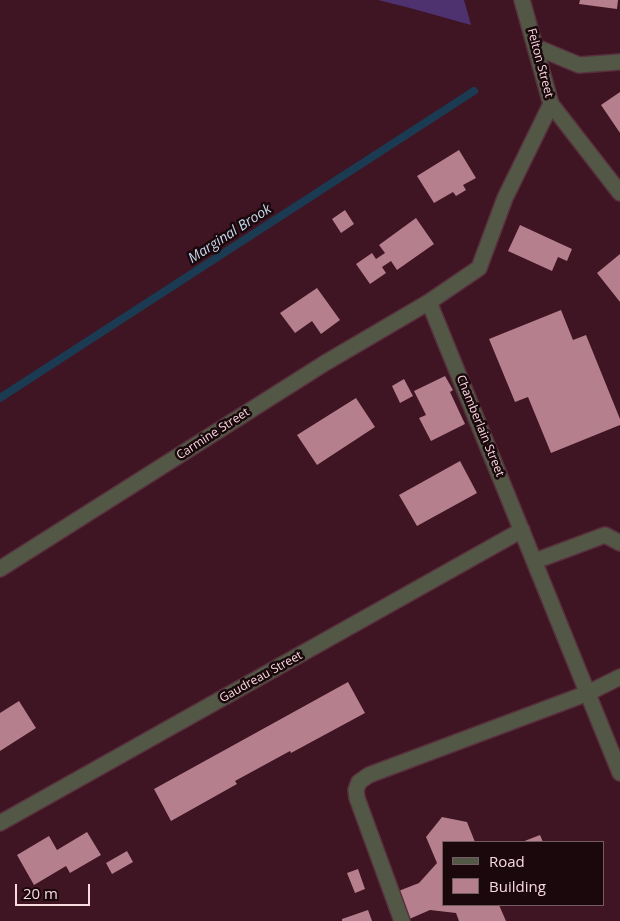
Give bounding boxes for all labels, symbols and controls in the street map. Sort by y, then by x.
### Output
street label: Felton Street [524,27,556,99]
water label: Marginal Brook [185,201,275,267]
street label: Chamberlain Street [453,373,507,479]
street label: Carmine Street [174,405,252,463]
street label: Gaudreau Street [217,648,305,706]
legend [442,841,605,906]
text: Road [489,851,525,871]
scale bar [18,874,92,906]
text: Building [489,876,546,896]
text: 20 m [23,883,58,903]

